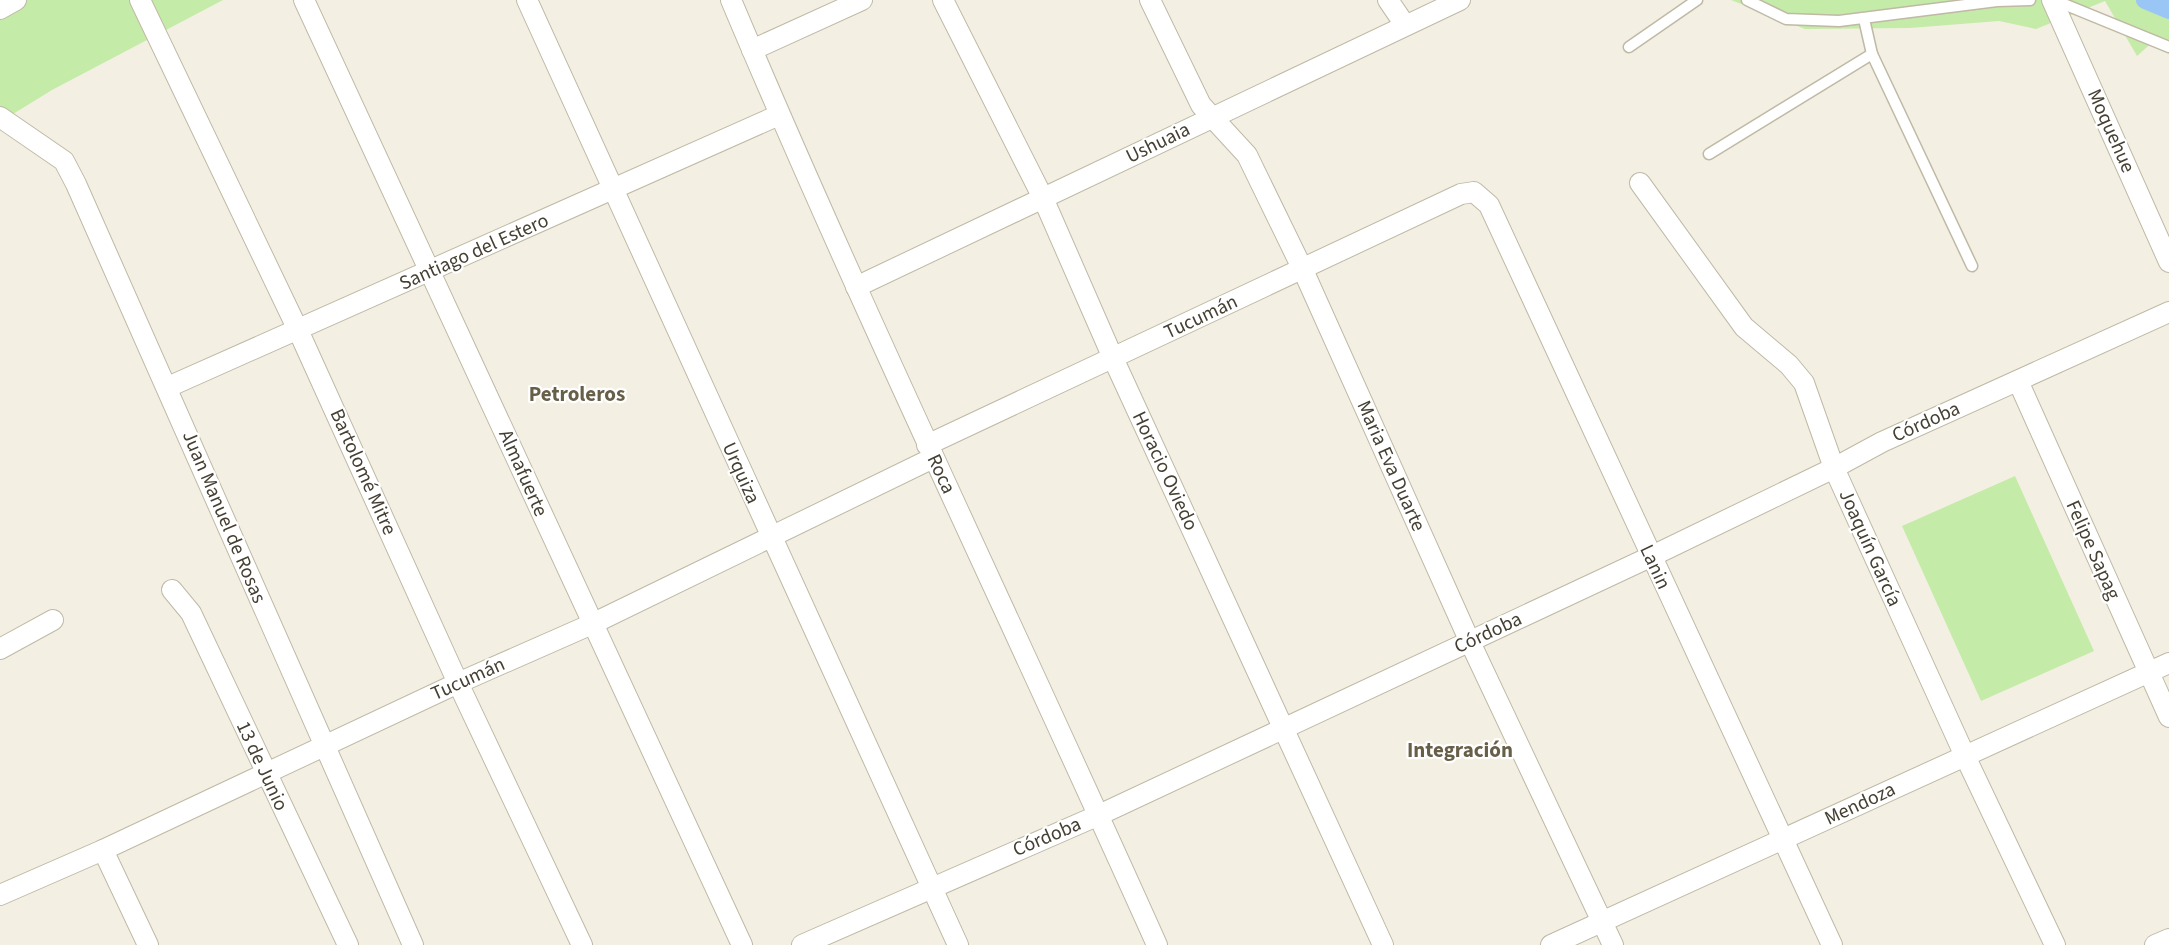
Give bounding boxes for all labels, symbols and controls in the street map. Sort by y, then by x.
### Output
street label: Moquehue [2080,85,2142,177]
street label: Ushuaia [1121,116,1195,170]
street label: Santiago del Estero [395,207,553,297]
street label: Tucumán [1160,288,1242,346]
district label: Petroleros [529,379,625,409]
street label: Córdoba [1888,395,1964,449]
street label: Maria Eva Duarte [1350,396,1432,536]
street label: Bartolomé Mitre [323,404,403,540]
street label: Horacio Oviedo [1125,407,1205,535]
street label: Almafuerte [491,425,555,521]
street label: Juan Manuel de Rosas [175,426,273,608]
street label: Urquiza [715,438,767,508]
street label: Roca [920,449,962,499]
street label: Joaquín García [1832,485,1908,611]
street label: Felipe Sapag [2059,496,2127,604]
street label: Lanin [1632,540,1678,594]
street label: Córdoba [1450,605,1526,661]
street label: Tucumán [427,650,509,708]
street label: 13 de Junio [229,717,295,815]
district label: Integración [1407,735,1513,765]
street label: Mendoza [1820,775,1900,833]
street label: Córdoba [1008,810,1086,864]

